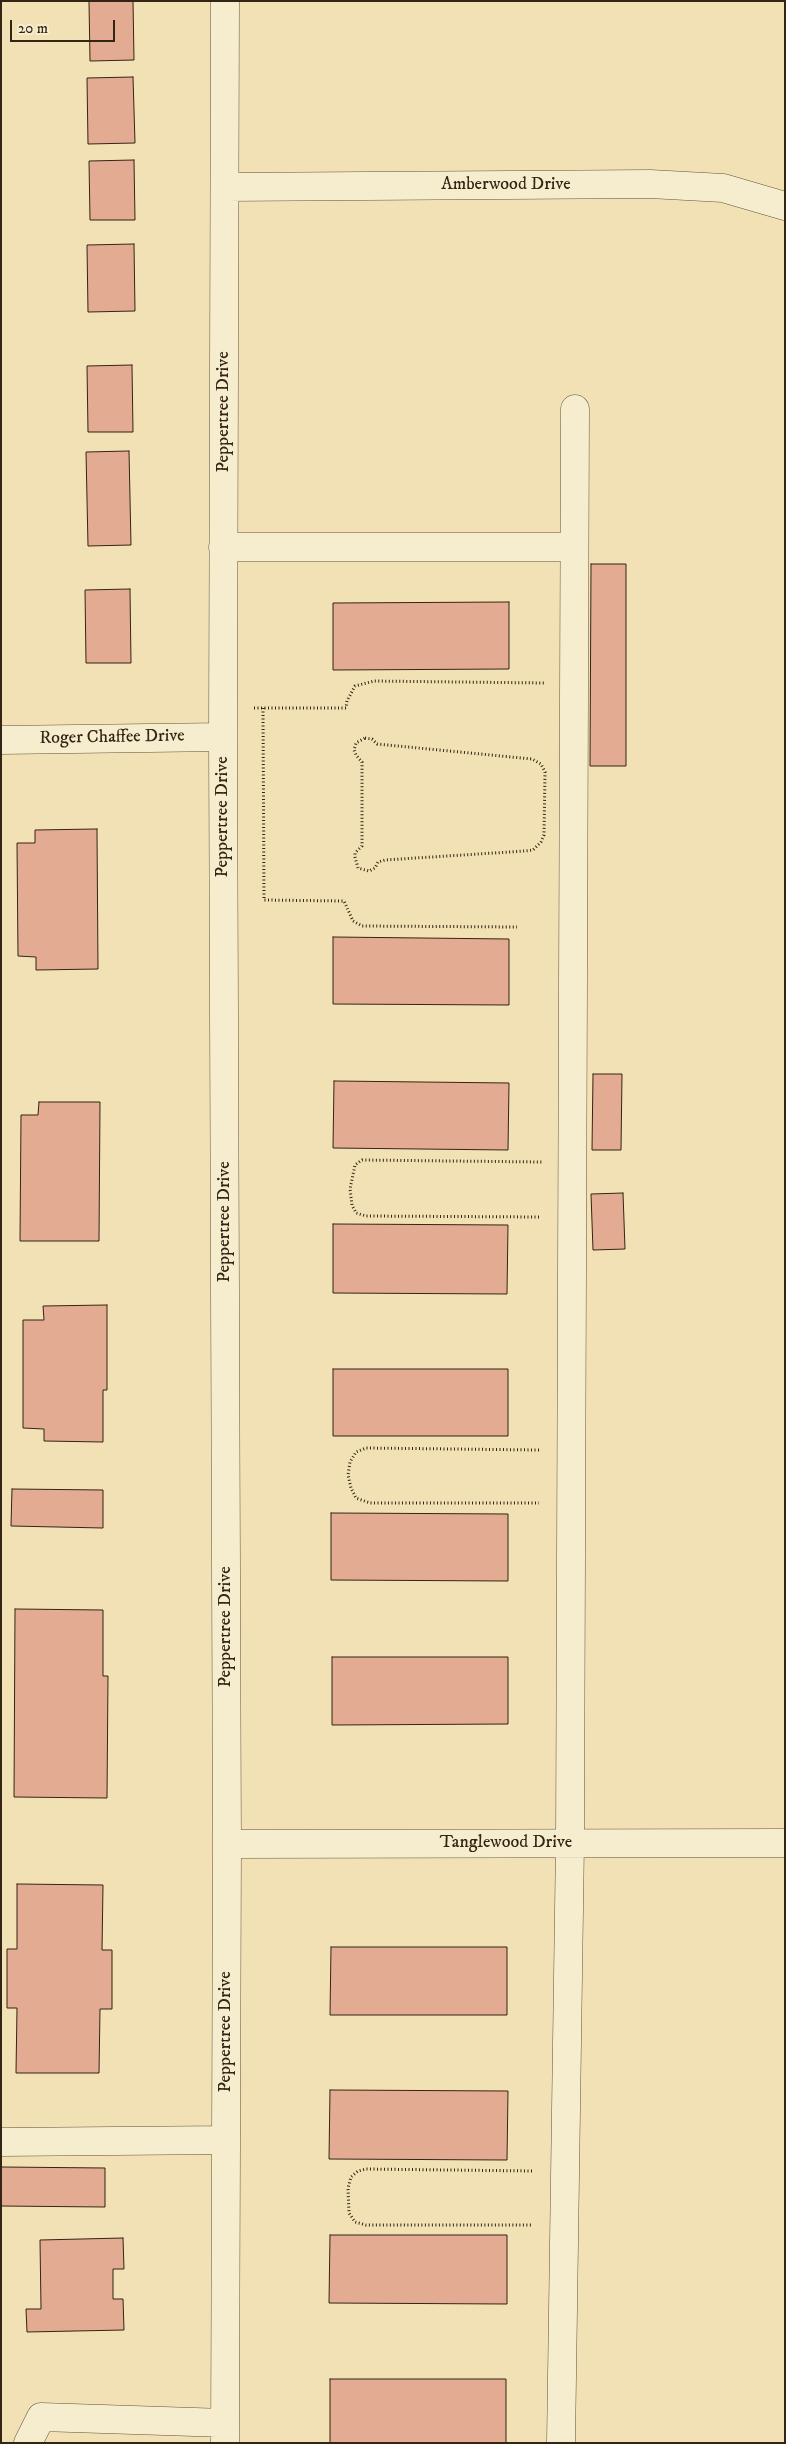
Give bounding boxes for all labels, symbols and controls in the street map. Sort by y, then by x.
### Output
scale bar [12,10,118,42]
text: 20 m [18,19,48,38]
street label: Amberwood Drive [441,174,571,196]
street label: Peppertree Drive [213,351,235,473]
street label: Roger Chaffee Drive [39,726,185,750]
street label: Peppertree Drive [212,756,234,878]
street label: Peppertree Drive [214,1161,236,1283]
street label: Peppertree Drive [215,1566,237,1688]
street label: Tanglewood Drive [440,1832,572,1854]
street label: Peppertree Drive [215,1971,237,2093]

